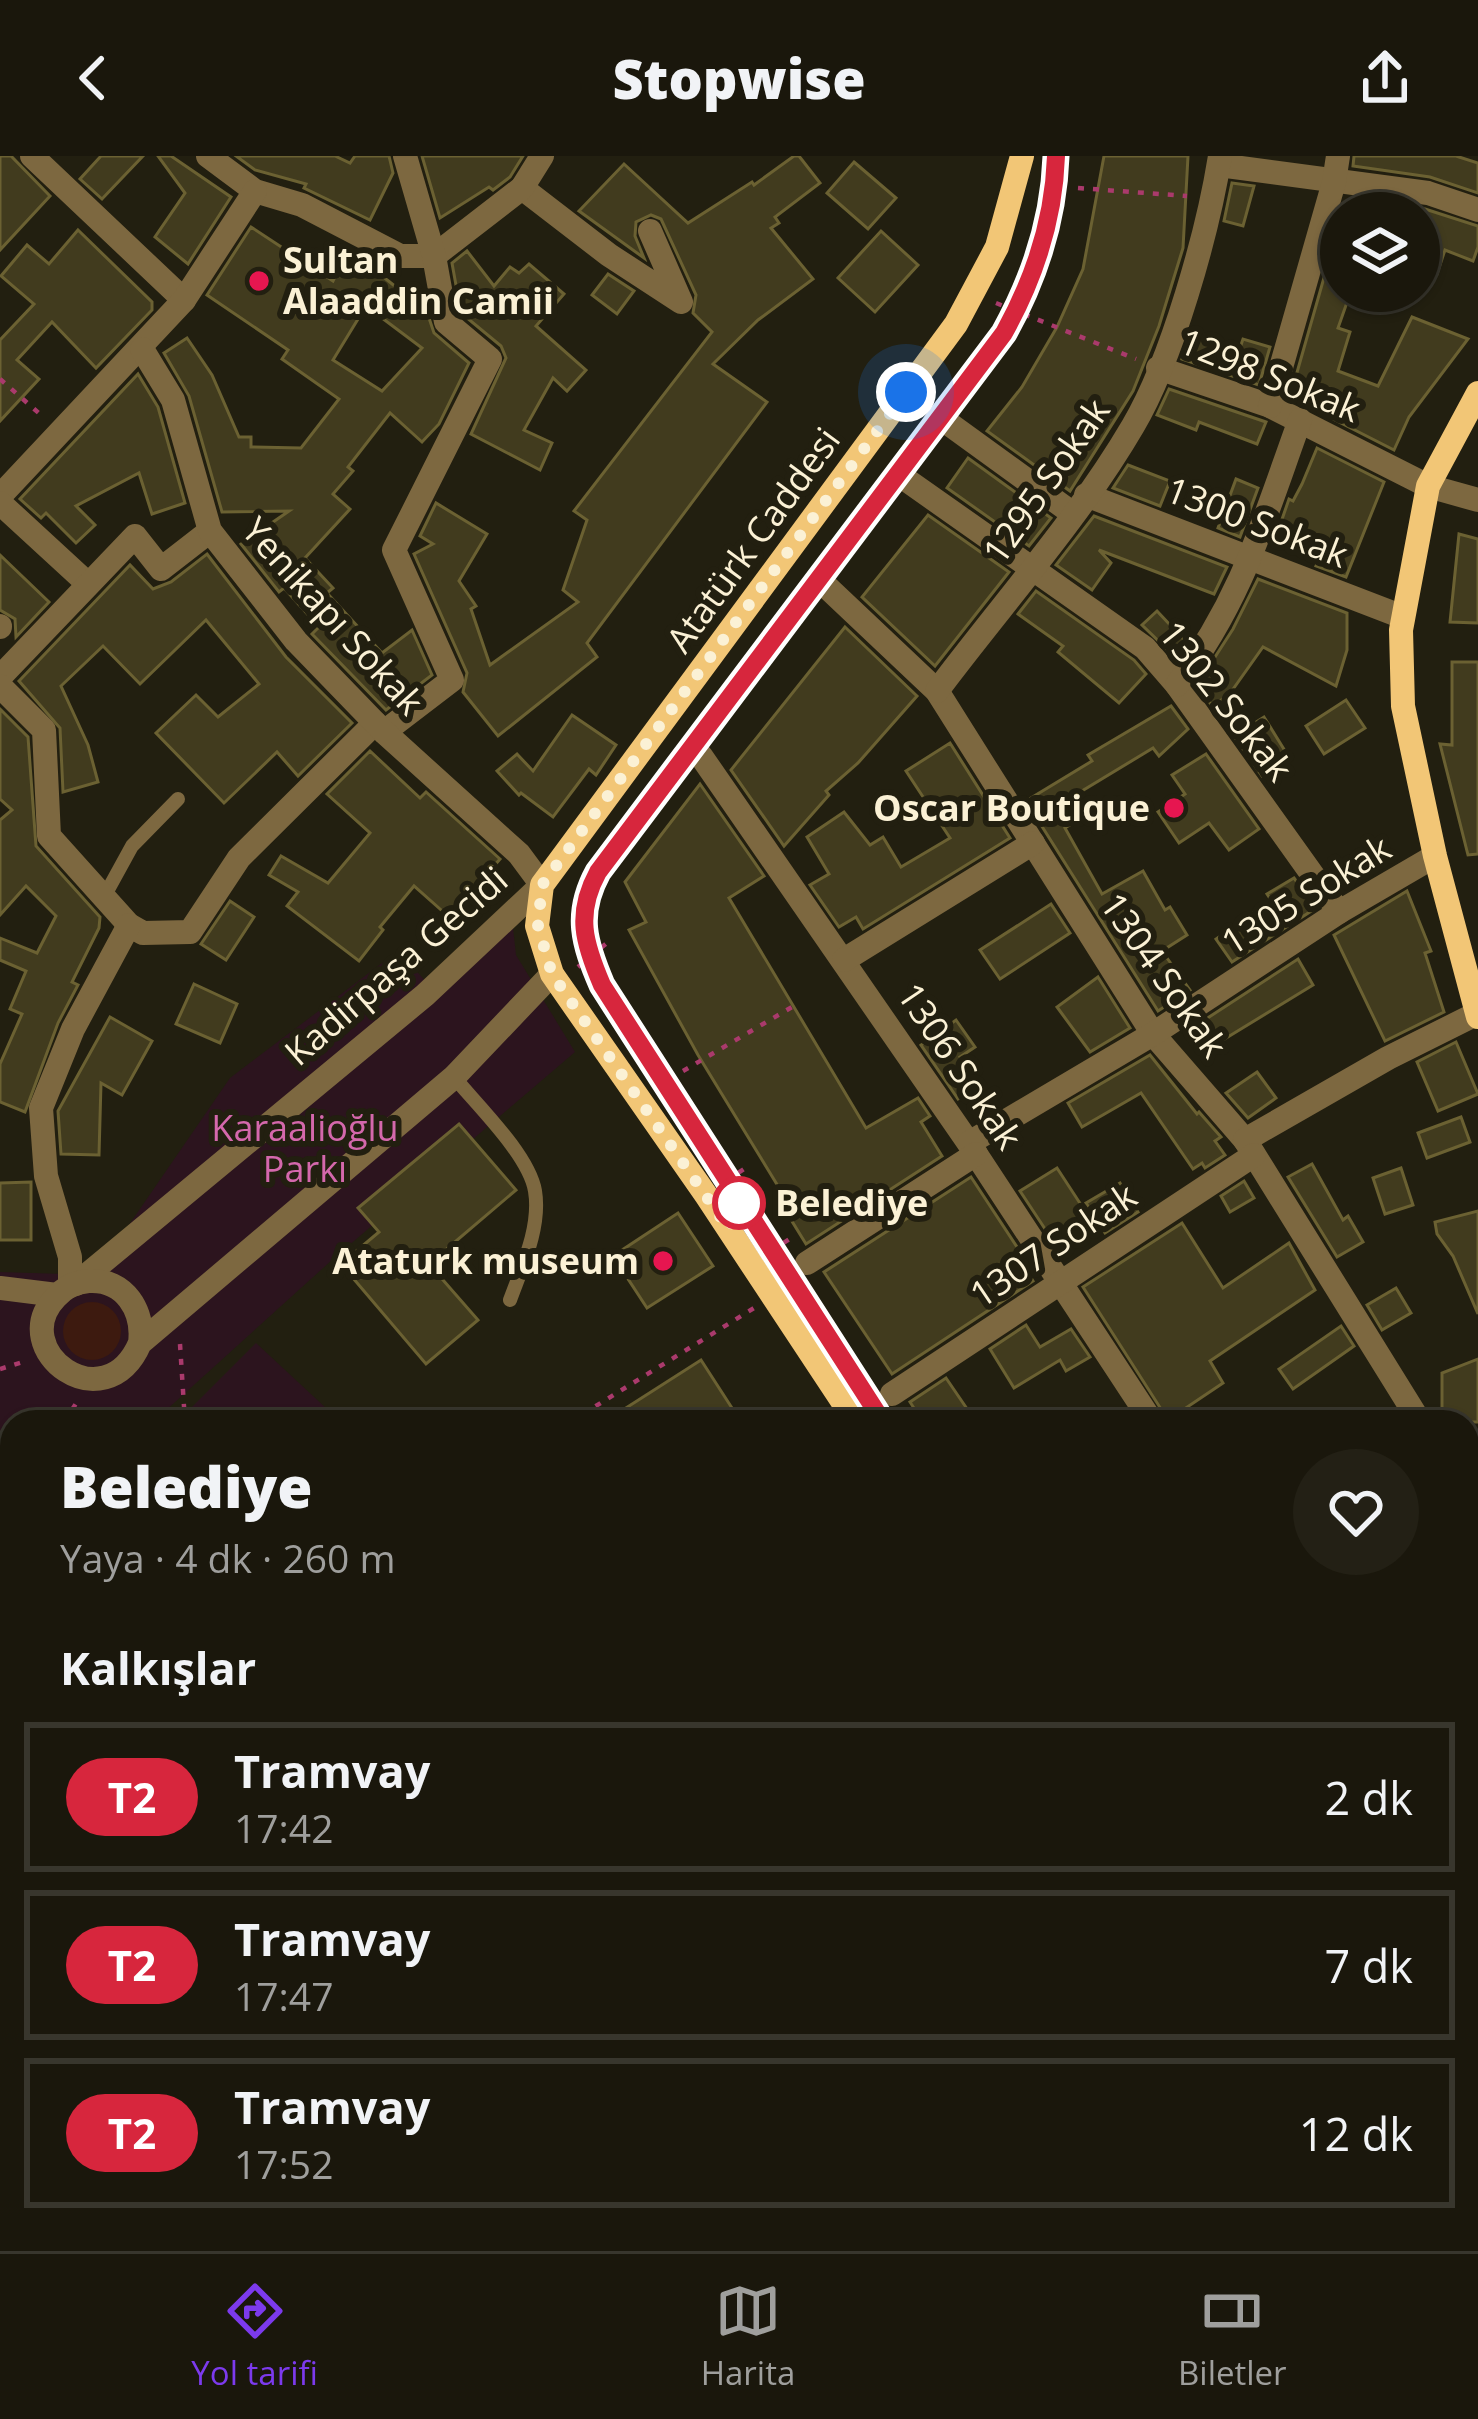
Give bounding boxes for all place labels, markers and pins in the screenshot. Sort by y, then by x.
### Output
place label: Sultan Alaaddin Camii [283,235,554,325]
marker: Sultan Alaaddin Camii [246,268,272,294]
place label: Oscar Boutique [873,783,1150,832]
marker: Oscar Boutique [1161,795,1187,821]
marker: Belediye [714,1178,764,1228]
place label: Belediye [775,1178,928,1227]
place label: Ataturk museum [332,1236,639,1285]
marker: Ataturk museum [650,1248,676,1274]

